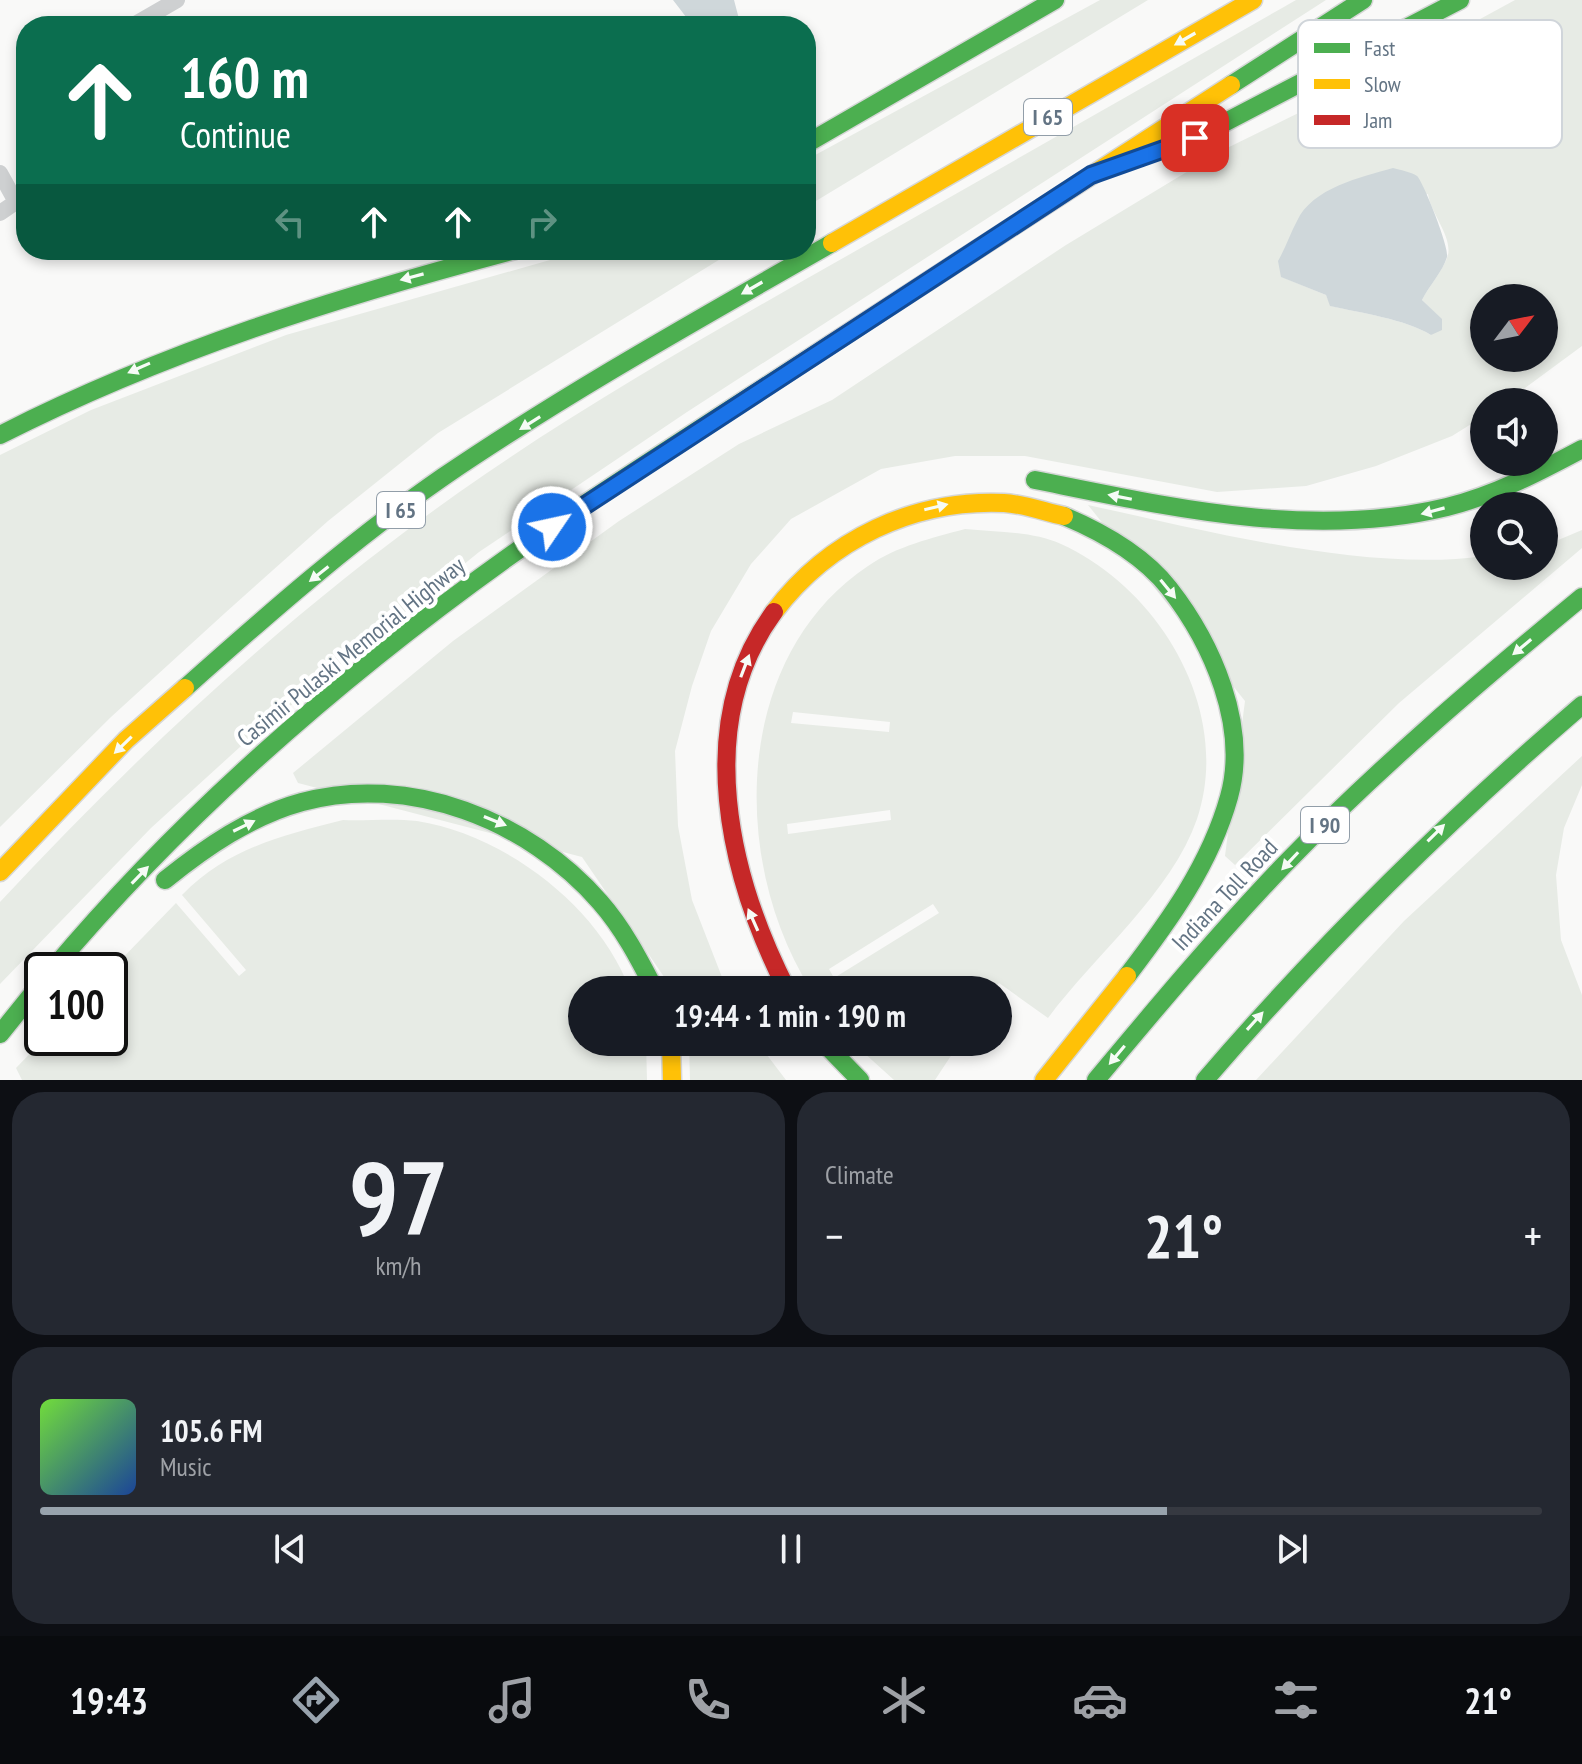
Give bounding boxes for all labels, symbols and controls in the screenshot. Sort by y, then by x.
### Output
legend [1298,20,1562,148]
one-way arrow [1174,32,1196,46]
text: Fast [1364,34,1395,62]
text: 160 m [180,41,309,113]
icon: ahead [48,48,152,152]
text: Slow [1364,70,1401,98]
road number: I 65 [1024,99,1072,135]
pin [1161,104,1229,172]
text: Jam [1363,106,1392,134]
text: Continue [180,111,291,158]
icon: arrive [1173,116,1217,160]
icon: left [268,200,312,244]
icon: ahead [352,200,396,244]
icon: ahead [436,200,480,244]
icon: right [520,200,564,244]
one-way arrow [399,271,424,284]
one-way arrow [741,281,763,295]
north arrow [1470,284,1558,372]
map controls [1470,284,1558,580]
one-way arrow [127,361,151,375]
button: sound [1470,388,1558,476]
one-way arrow [519,415,541,429]
position arrow [510,485,594,569]
one-way arrow [1108,491,1133,503]
road number: I 65 [377,492,425,528]
button: search [1470,492,1558,580]
one-way arrow [924,500,949,513]
one-way arrow [1421,505,1445,518]
street label: Casimir Pulaski Memorial Highway [230,550,471,753]
one-way arrow [309,566,329,582]
one-way arrow [1160,579,1176,599]
one-way arrow [1512,638,1532,655]
one-way arrow [739,654,752,678]
one-way arrow [114,735,133,753]
road number: I 90 [1301,807,1349,843]
one-way arrow [483,815,507,828]
one-way arrow [232,819,255,833]
one-way arrow [1426,825,1445,843]
street label: Indiana Toll Road [1165,832,1284,957]
one-way arrow [1281,851,1299,870]
one-way arrow [130,866,149,885]
one-way arrow [746,908,759,932]
speed limit sign: 100 [24,952,128,1056]
text: 19:44 · 1 min · 190 m [674,996,906,1035]
one-way arrow [1246,1011,1264,1030]
one-way arrow [1109,1045,1126,1065]
text: 97 [349,1129,448,1264]
text: Climate [825,1158,894,1191]
text: 21° [1144,1197,1223,1275]
text: − [825,1207,843,1264]
text: + [1524,1207,1542,1264]
text: km/h [375,1249,422,1282]
text: 105.6 FM [160,1411,262,1450]
text: Music [160,1450,212,1483]
icon: previous [268,1527,312,1571]
icon: pause [769,1527,813,1571]
icon: next [1270,1527,1314,1571]
icon: directions [288,1672,344,1728]
icon: music [484,1672,540,1728]
icon: phone [680,1672,736,1728]
icon: climate [876,1672,932,1728]
icon: car [1072,1672,1128,1728]
icon: filters [1268,1672,1324,1728]
text: 19:43 [70,1677,148,1724]
text: 21° [1464,1677,1512,1724]

